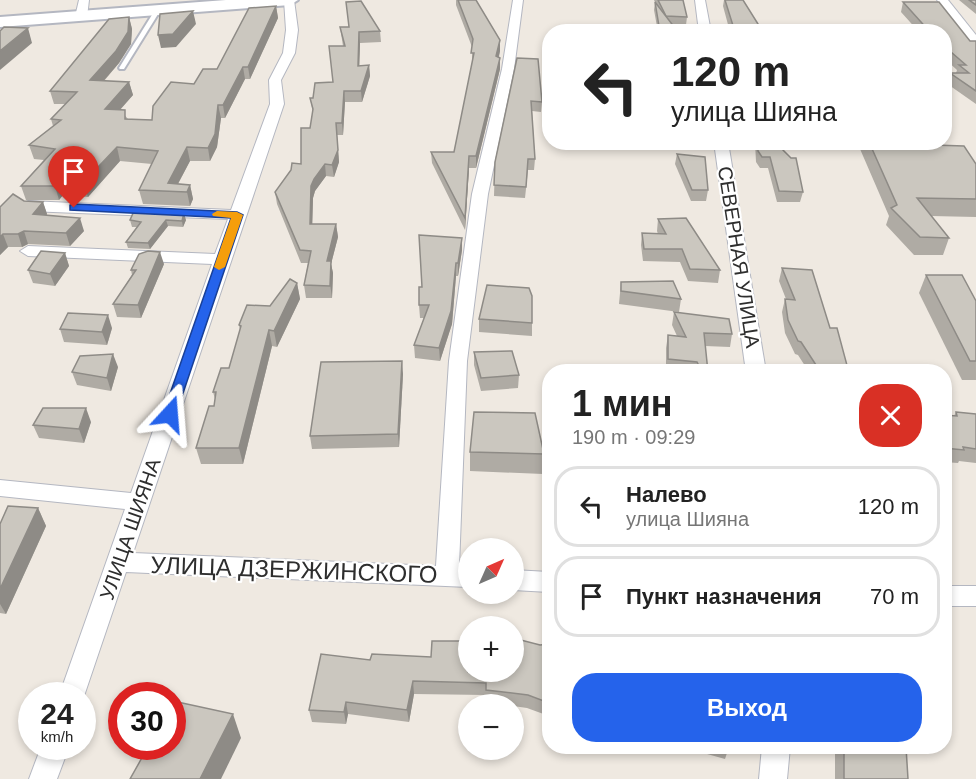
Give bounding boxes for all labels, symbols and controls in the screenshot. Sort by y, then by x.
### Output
icon: left [572,48,650,126]
text: 120 m [671,48,790,95]
text: улица Шияна [671,97,837,127]
pin [48,146,99,208]
icon: arrive [57,155,90,188]
street label: СЕВЕРНАЯ УЛИЦА [714,165,764,350]
position arrow [138,382,202,446]
text: 1 мин [572,383,673,424]
button: close [859,384,922,447]
text: 190 m · 09:29 [572,426,695,448]
street label: УЛИЦА ШИЯНА [95,455,165,603]
text: Налево [626,482,707,507]
icon: left [575,490,608,523]
text: 120 m [858,494,919,519]
text: улица Шияна [626,508,749,530]
north arrow [458,538,524,604]
map controls [458,538,524,760]
street label: УЛИЦА ДЗЕРЖИНСКОГО [150,551,438,588]
icon: arrive [575,580,608,613]
text: Пункт назначения [626,584,822,609]
text: 70 m [870,584,919,609]
button: + [458,616,524,682]
button: Выход [572,673,922,742]
speed limit sign: 30 [108,682,186,760]
button: − [458,694,524,760]
text: 24 [40,697,74,730]
text: km/h [41,728,73,745]

